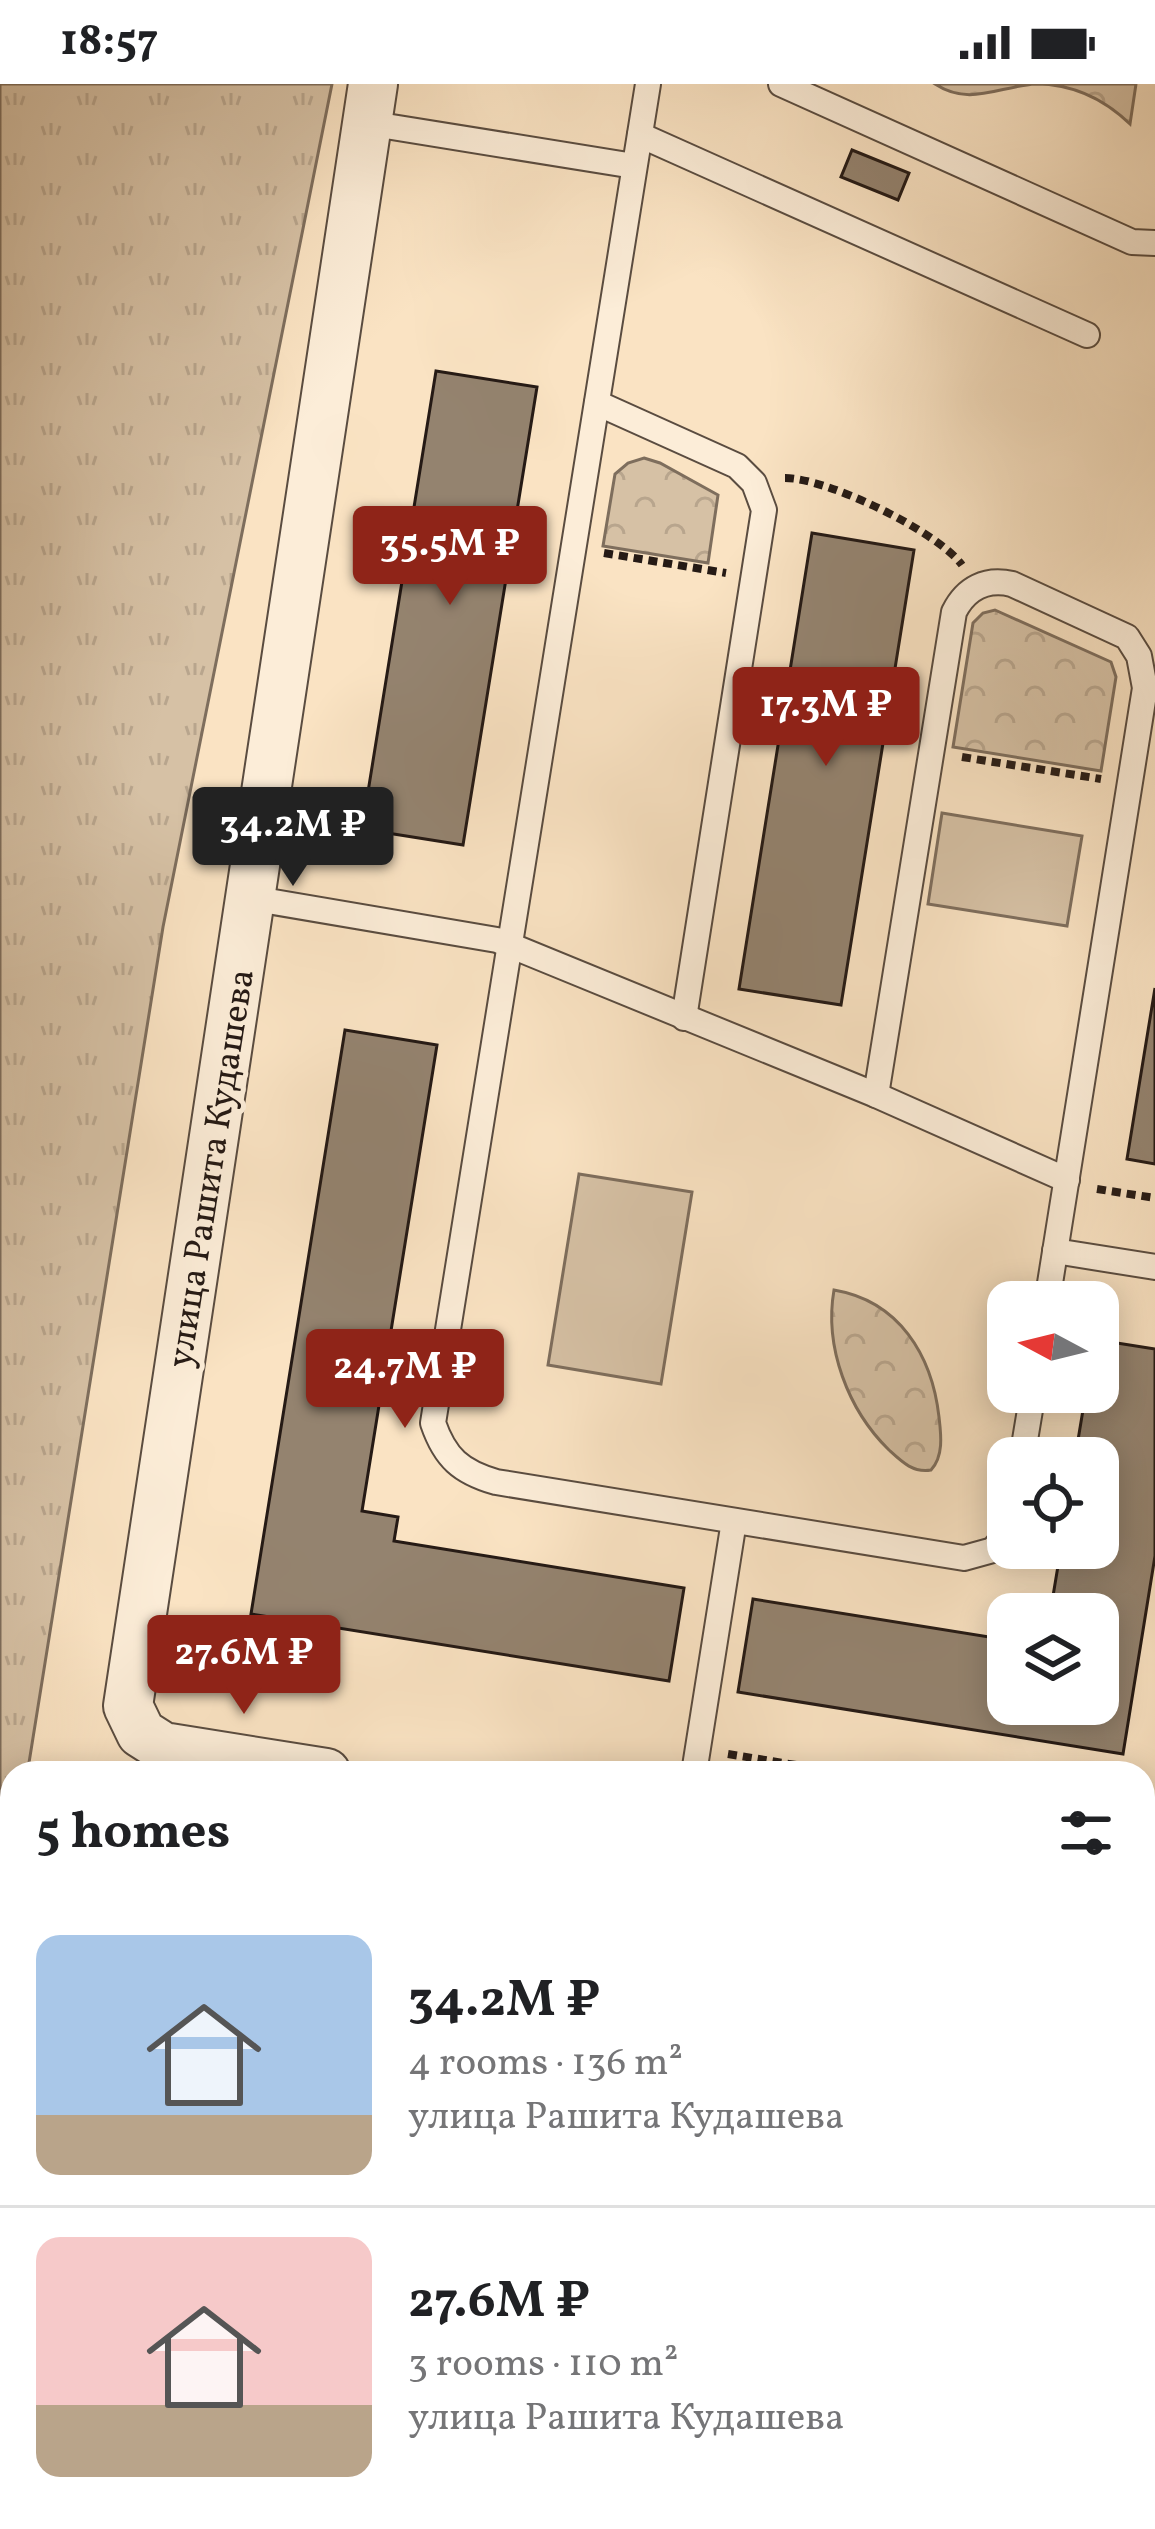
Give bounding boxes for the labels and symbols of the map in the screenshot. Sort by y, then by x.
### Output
pin: 35.5M ₽ [339,506,561,608]
pin: 17.3M ₽ [715,667,937,769]
pin: 34.2M ₽ [182,787,404,889]
street label: улица Рашита Кудашева [157,966,269,1371]
north arrow [987,1281,1119,1413]
pin: 24.7M ₽ [294,1329,516,1431]
pin: 27.6M ₽ [133,1615,355,1717]

